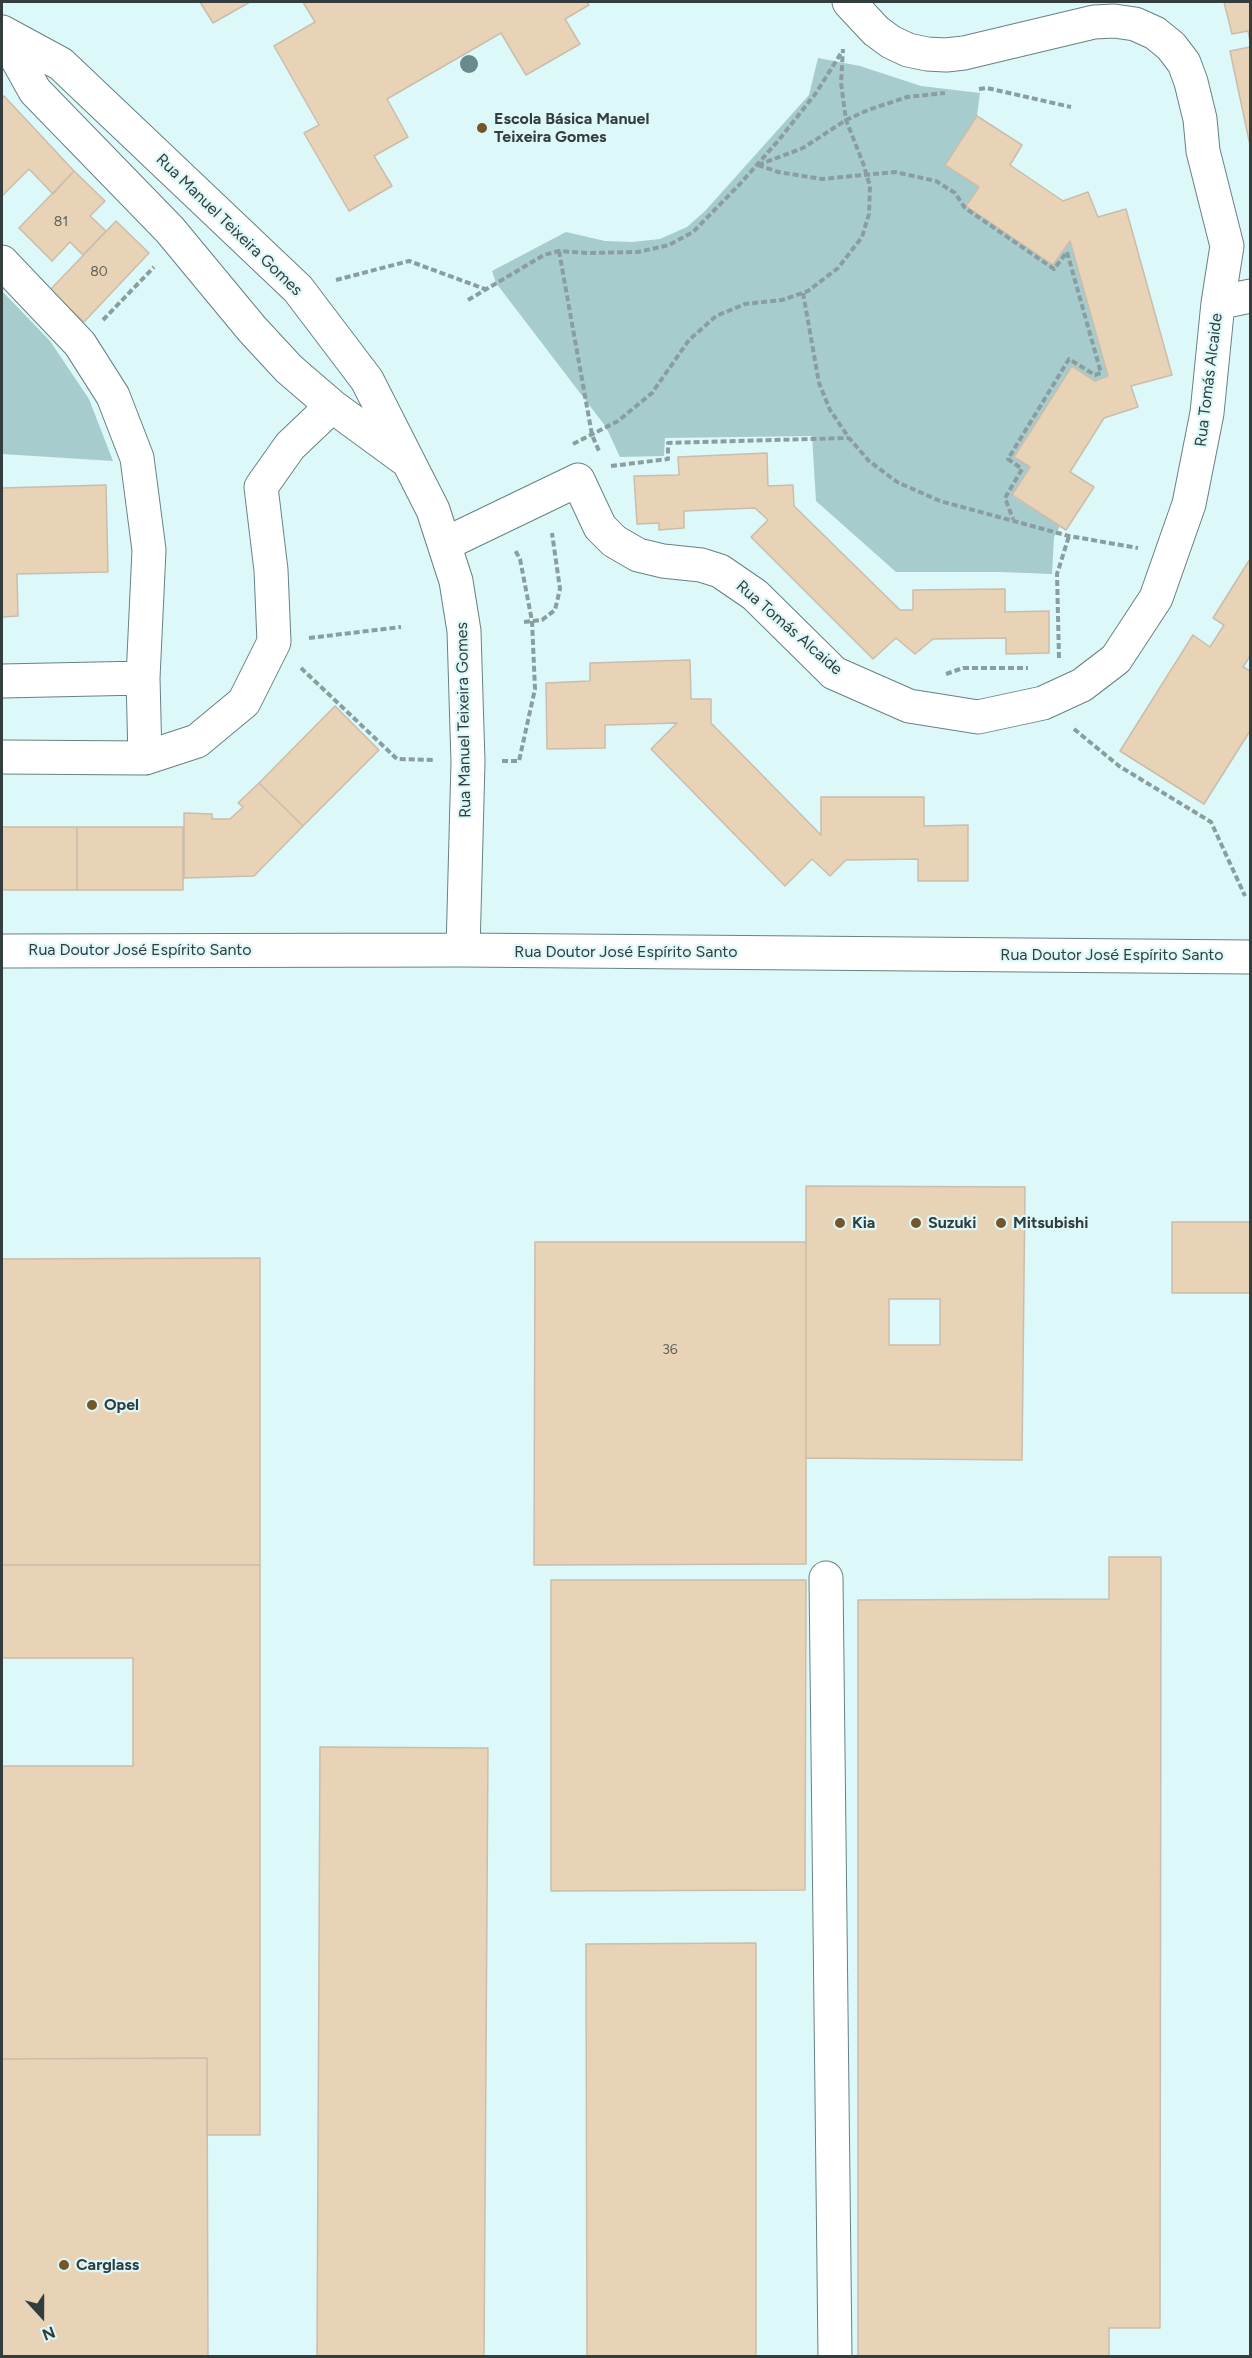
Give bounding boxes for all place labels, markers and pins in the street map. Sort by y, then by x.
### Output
place label: Escola Básica Manuel Teixeira Gomes [494,109,649,147]
marker: Escola Básica Manuel Teixeira Gomes [475,121,489,135]
place label: Kia [852,1213,875,1233]
place label: Suzuki [928,1213,976,1233]
place label: Mitsubishi [1013,1213,1088,1233]
marker: Kia [833,1216,847,1230]
marker: Suzuki [909,1216,923,1230]
marker: Mitsubishi [994,1216,1008,1230]
place label: Opel [104,1395,139,1415]
marker: Opel [85,1398,99,1412]
place label: Carglass [76,2255,139,2275]
marker: Carglass [57,2258,71,2272]

